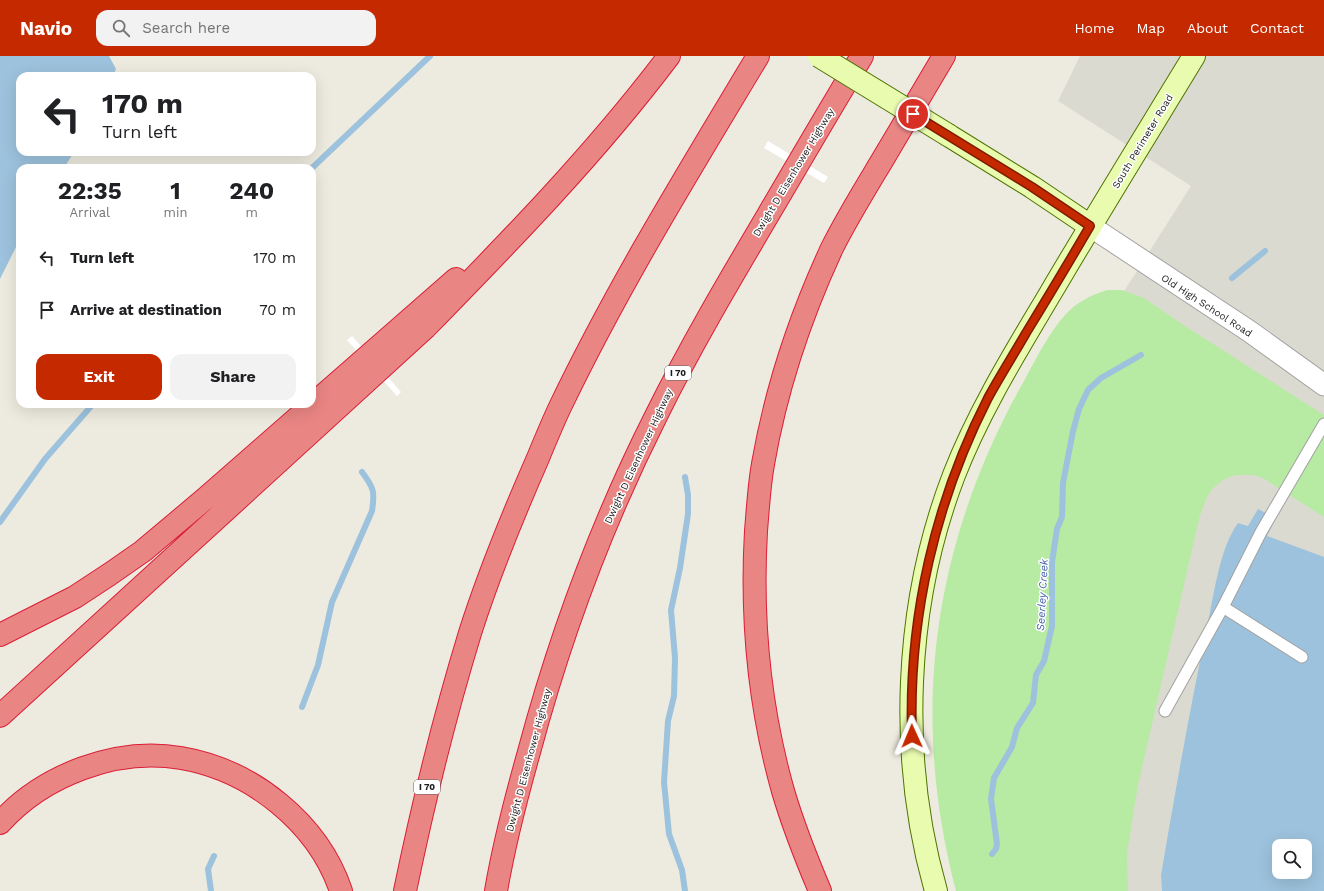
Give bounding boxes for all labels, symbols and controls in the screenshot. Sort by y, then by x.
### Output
search box [96,10,376,46]
text: Navio [20,17,72,40]
icon: search [110,17,132,39]
text: Search here [142,19,230,37]
text: Home [1074,20,1114,36]
text: Map [1136,20,1165,36]
text: About [1187,20,1228,36]
text: Contact [1250,20,1304,36]
text: 170 m [102,87,183,120]
icon: left [36,88,88,140]
street label: South Perimeter Road [1110,92,1175,190]
pin [896,97,930,131]
icon: arrive [902,103,924,125]
street label: Dwight D Eisenhower Highway [751,105,837,238]
text: Turn left [102,121,177,142]
text: 22:35 [58,177,122,205]
text: 1 [170,177,181,205]
text: 240 [229,177,274,205]
text: Arrival [70,205,110,220]
text: min [164,205,188,220]
text: m [246,205,258,220]
icon: left [36,247,58,269]
text: Turn left [70,249,134,267]
text: 170 m [253,249,296,267]
street label: Old High School Road [1159,272,1254,339]
icon: arrive [36,299,58,321]
text: Arrive at destination [70,301,222,319]
text: 70 m [259,301,296,319]
button: Exit [36,354,162,400]
button: Share [170,354,296,400]
road number: I 70 [665,366,691,380]
street label: Dwight D Eisenhower Highway [602,386,675,525]
water label: Seerley Creek [1034,558,1051,631]
street label: Dwight D Eisenhower Highway [504,687,553,833]
position arrow [891,715,933,757]
road number: I 70 [414,780,440,794]
map controls [1272,839,1312,879]
button: search [1272,839,1312,879]

